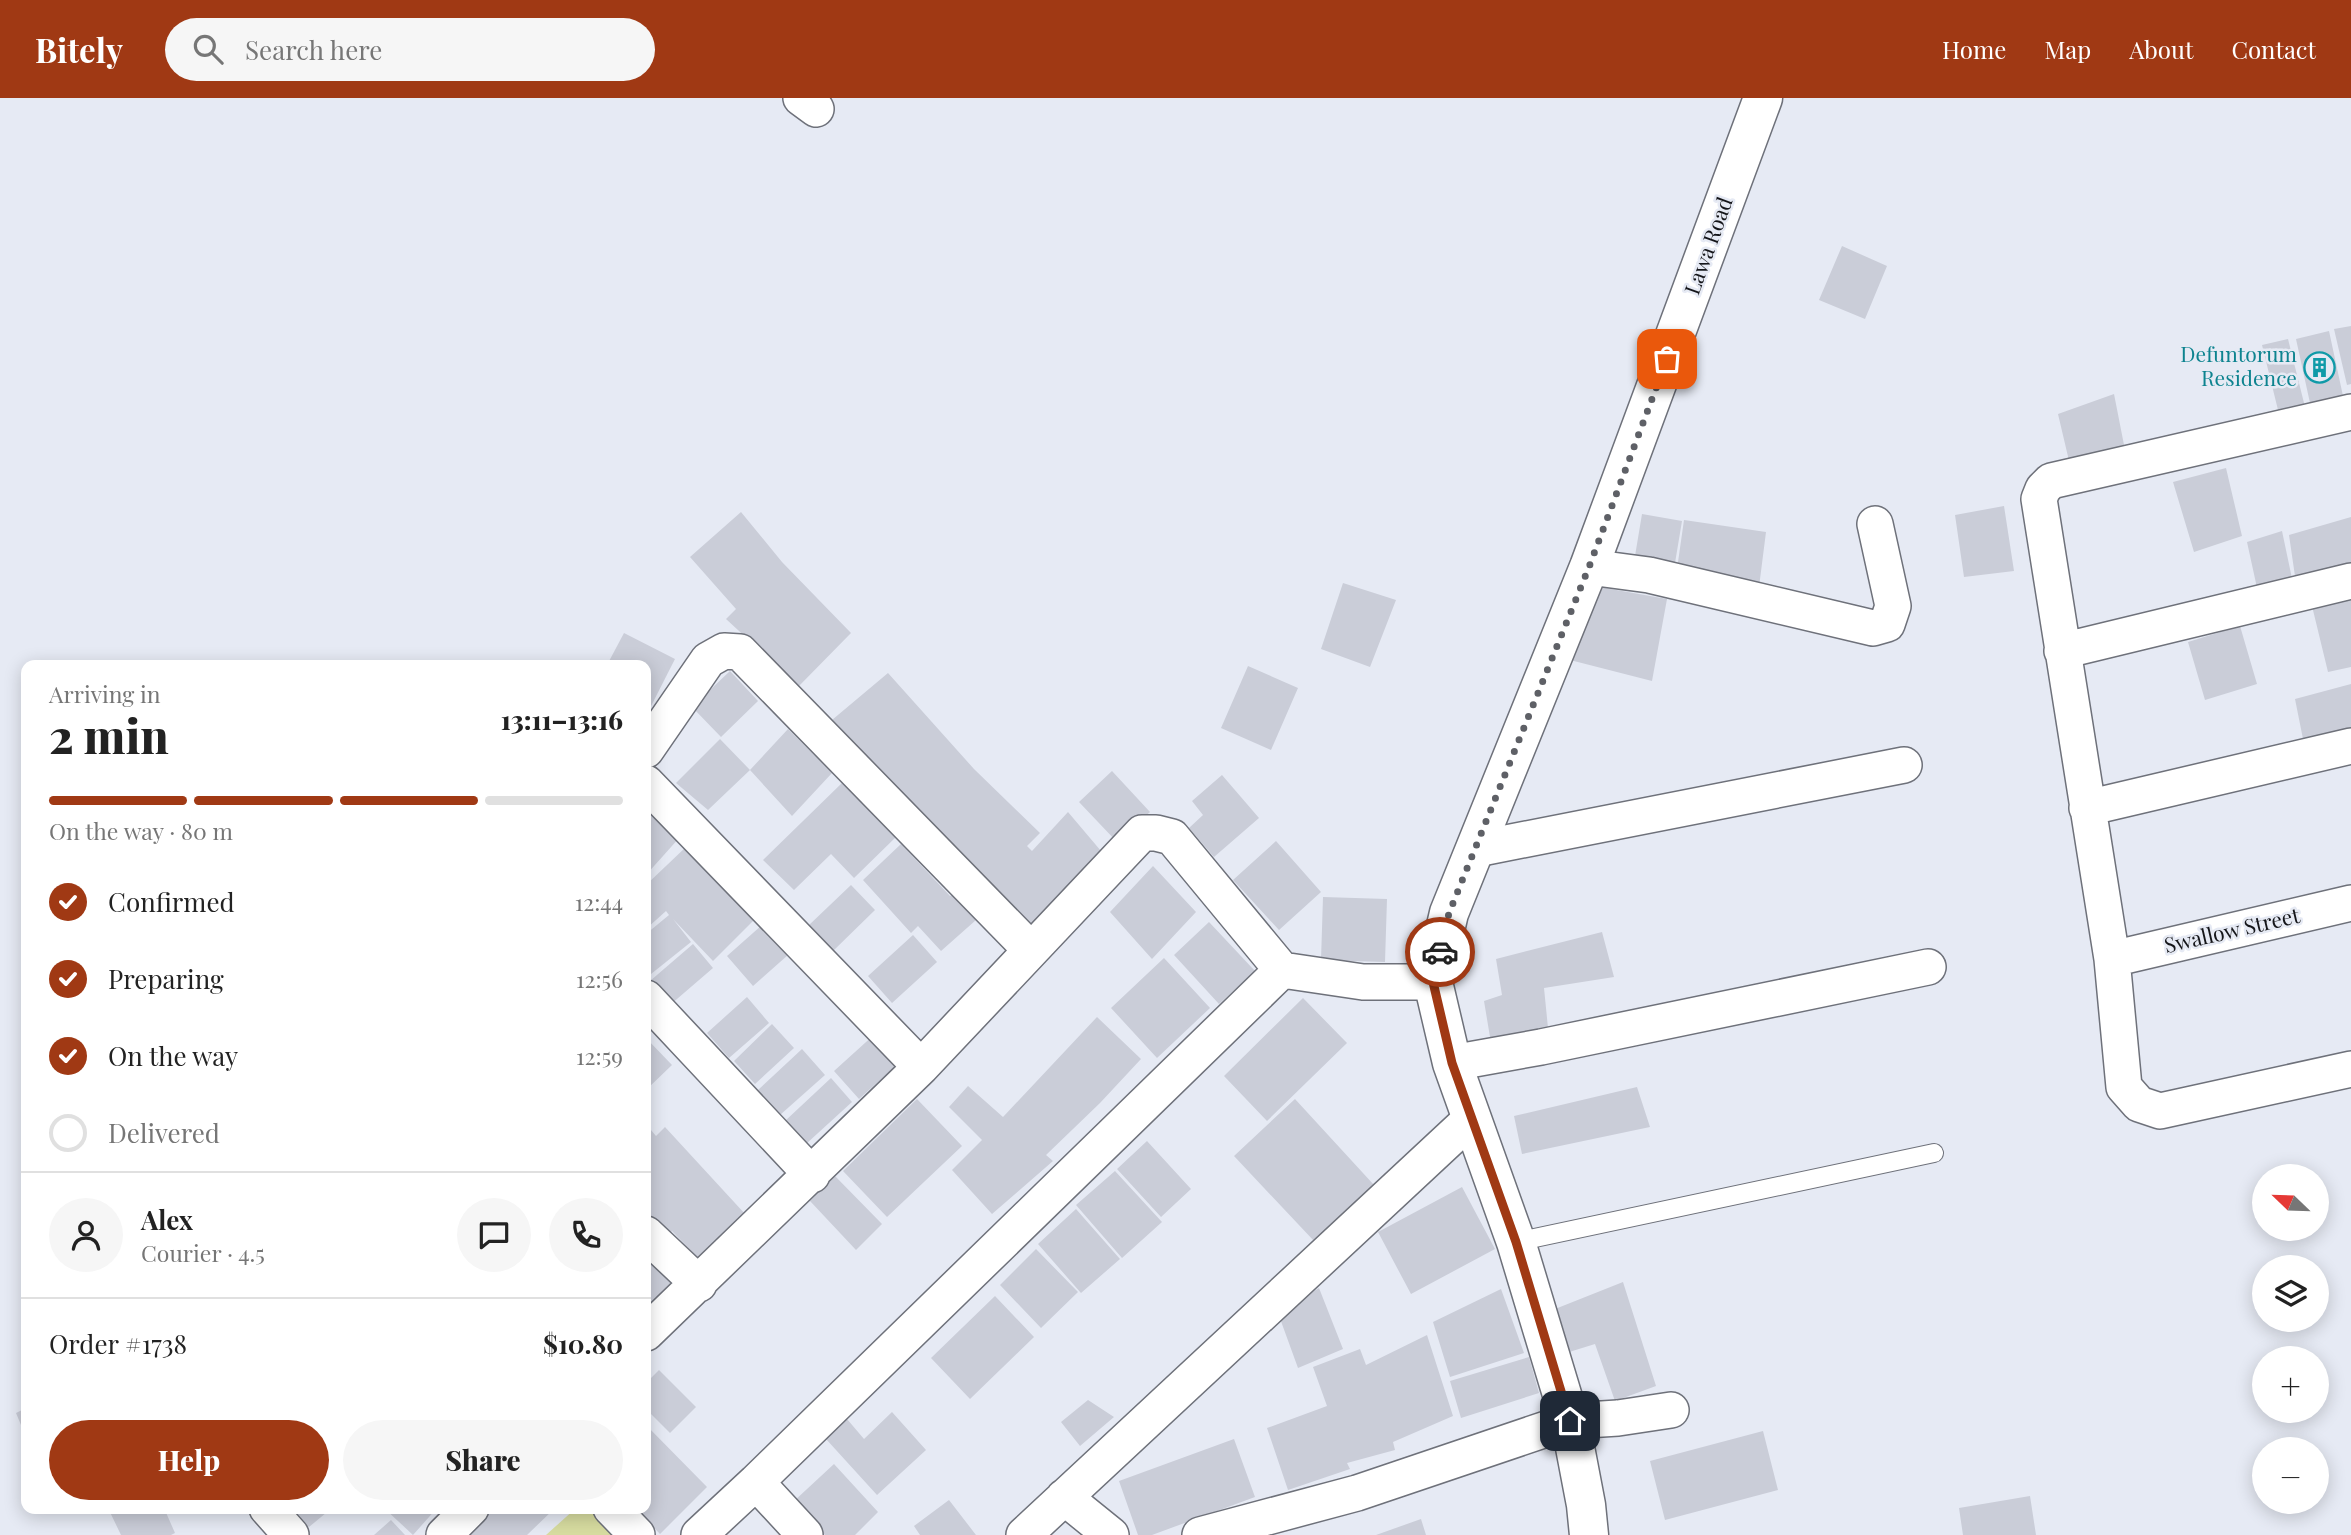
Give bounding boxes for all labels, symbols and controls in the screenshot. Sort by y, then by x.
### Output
search box [165,18,655,81]
text: Bitely [35,27,123,71]
icon: search [189,30,227,68]
text: Search here [245,32,383,67]
text: Home [1942,33,2006,65]
text: Map [2044,33,2091,65]
text: About [2129,33,2193,65]
text: Contact [2231,33,2316,65]
street label: Lawa Road [1677,193,1738,298]
pin [1637,329,1697,389]
place label: Defuntorum Residence [2180,339,2297,391]
icon: bag [1648,340,1686,378]
building icon: Defuntorum Residence [2303,350,2337,384]
text: Arriving in [49,678,161,709]
text: 13:11–13:16 [501,702,623,737]
text: 2 min [49,704,169,766]
text: On the way · 80 m [49,815,233,846]
icon: check [49,883,87,921]
text: Confirmed [108,884,235,919]
text: 12:44 [575,886,623,917]
street label: Swallow Street [2161,900,2303,958]
courier [1405,917,1475,987]
icon: car [1421,933,1459,971]
icon: check [49,960,87,998]
text: Preparing [108,961,224,996]
text: 12:56 [576,963,623,994]
icon: check [49,1037,87,1075]
text: On the way [108,1038,238,1073]
text: 12:59 [576,1040,623,1071]
text: Delivered [108,1115,220,1150]
north arrow [2252,1164,2329,1241]
map controls [2252,1164,2329,1514]
button: person [49,1198,123,1272]
button: chat [457,1198,531,1272]
button: phone [549,1198,623,1272]
text: Alex [141,1202,193,1237]
text: Courier · 4.5 [141,1237,265,1268]
button: layers [2252,1255,2329,1332]
text: Order #1738 [49,1326,187,1361]
text: $10.80 [543,1326,623,1361]
button: + [2252,1346,2329,1423]
pin [1540,1391,1600,1451]
icon: home [1551,1402,1589,1440]
button: Help [49,1420,329,1500]
button: Share [343,1420,623,1500]
button: − [2252,1437,2329,1514]

